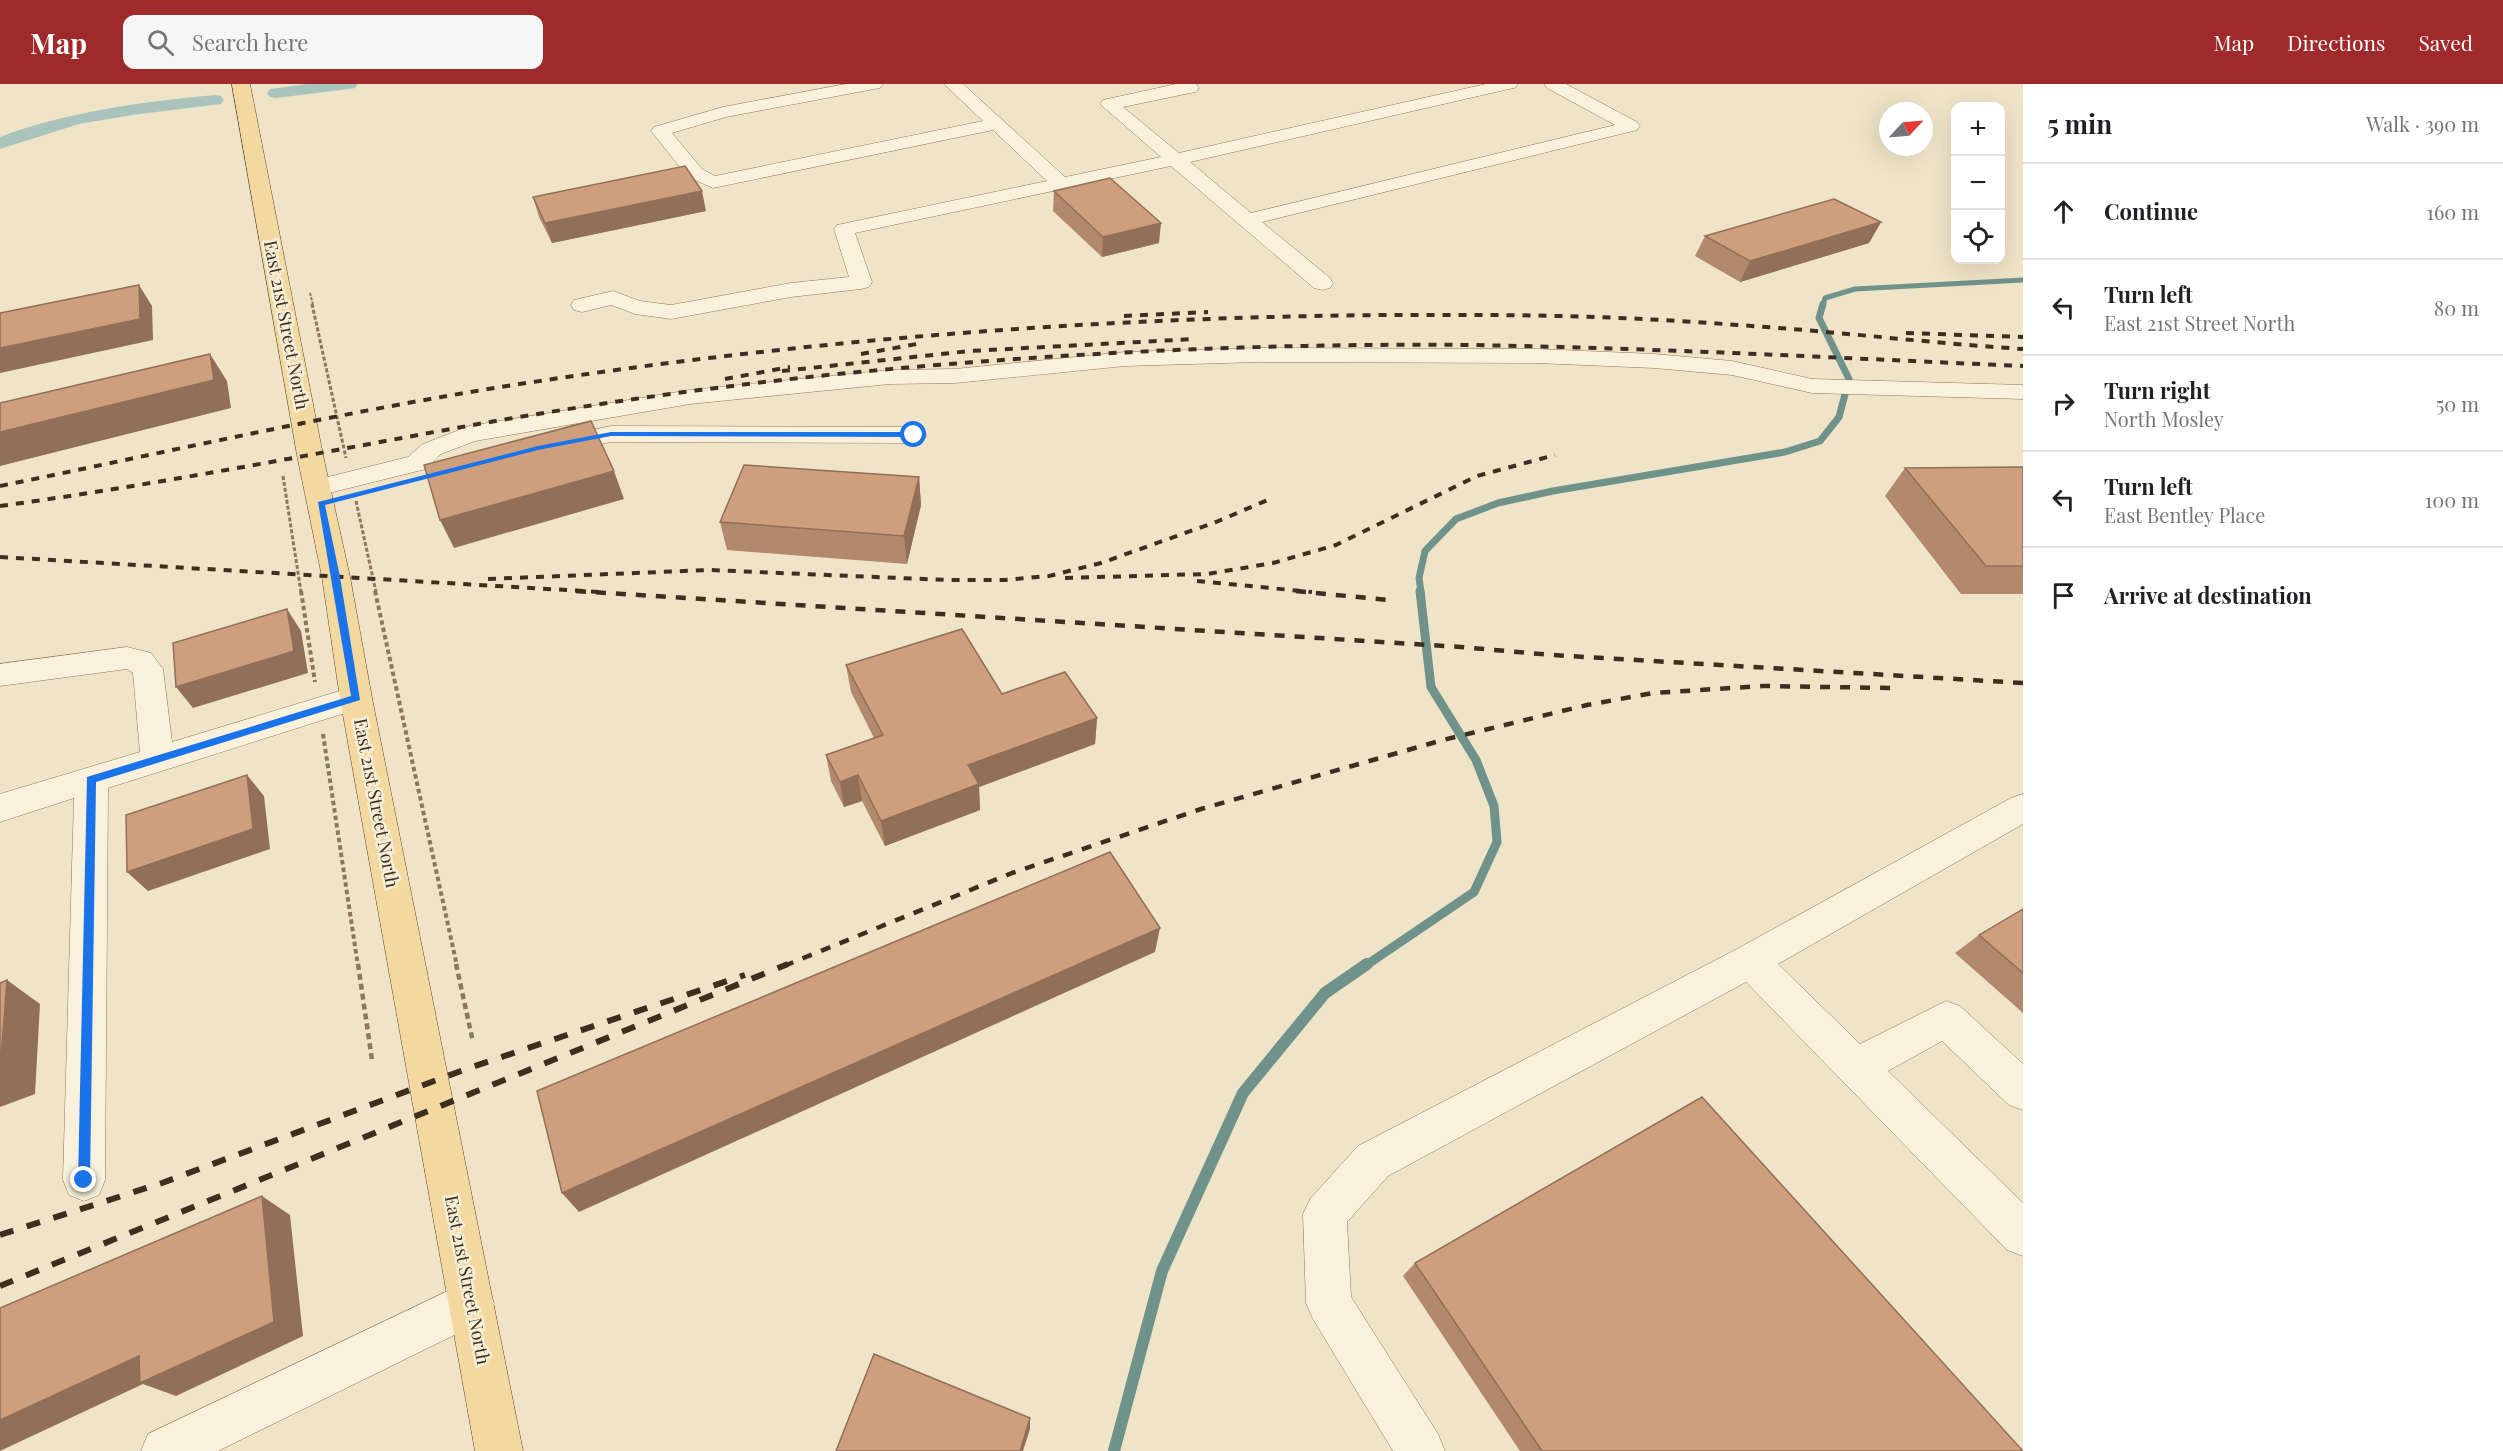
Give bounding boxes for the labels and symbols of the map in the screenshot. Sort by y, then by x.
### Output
north arrow [1879,102,1933,156]
street label: East 21st Street North [259,238,315,412]
route start [900,421,926,447]
street label: East 21st Street North [349,716,405,890]
route end [70,1166,96,1192]
street label: East 21st Street North [440,1193,496,1367]

